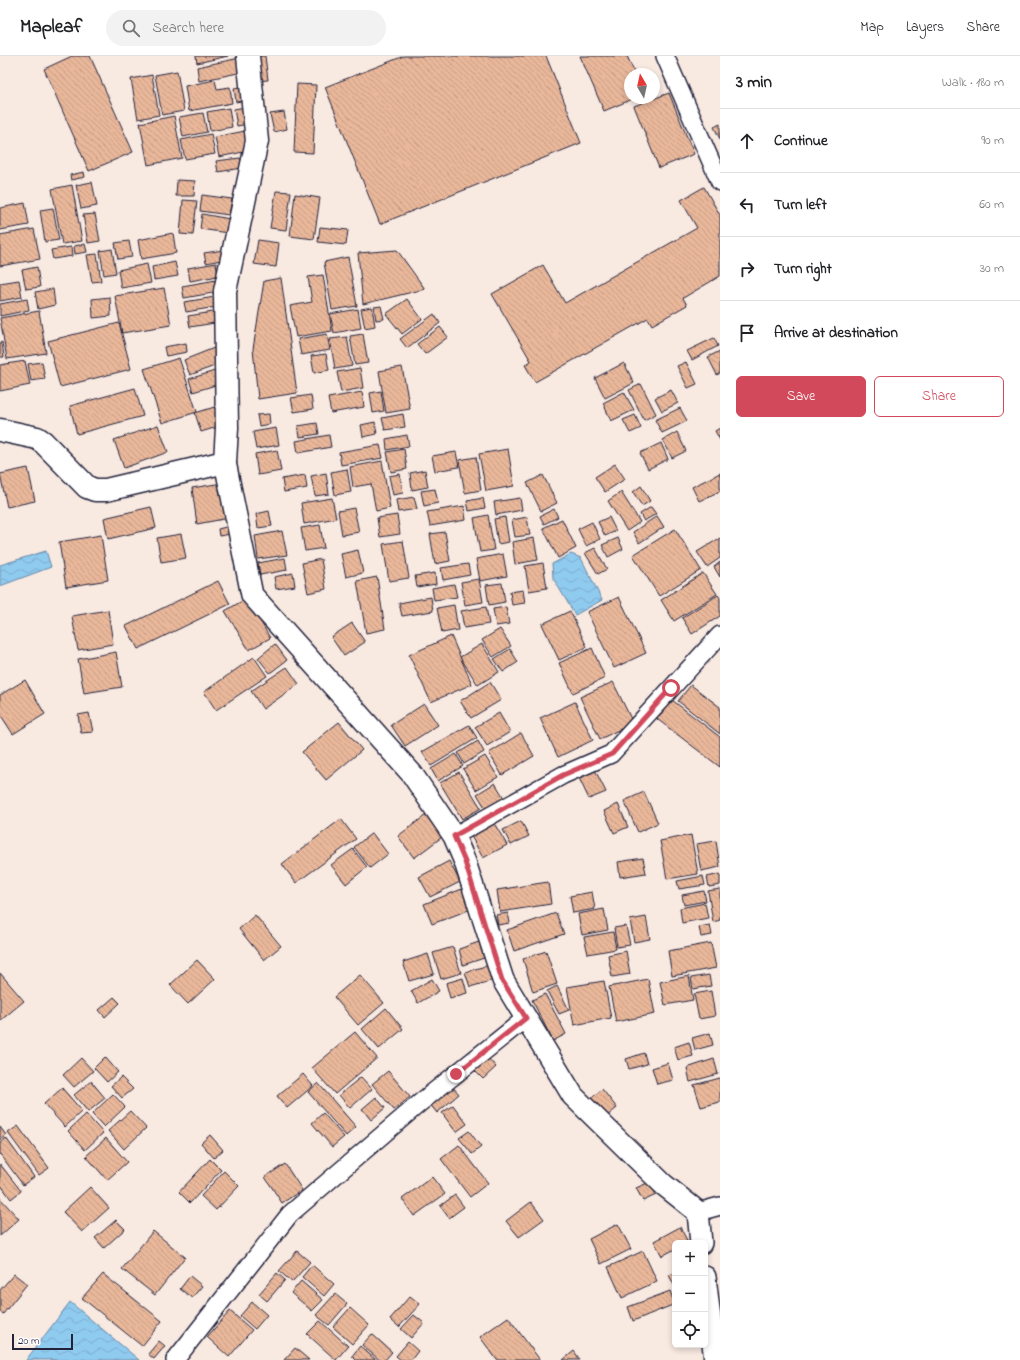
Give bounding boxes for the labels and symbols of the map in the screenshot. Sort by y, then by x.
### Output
north arrow [624,68,660,104]
route start [662,679,680,697]
route end [447,1065,465,1083]
scale bar [12,1332,73,1351]

